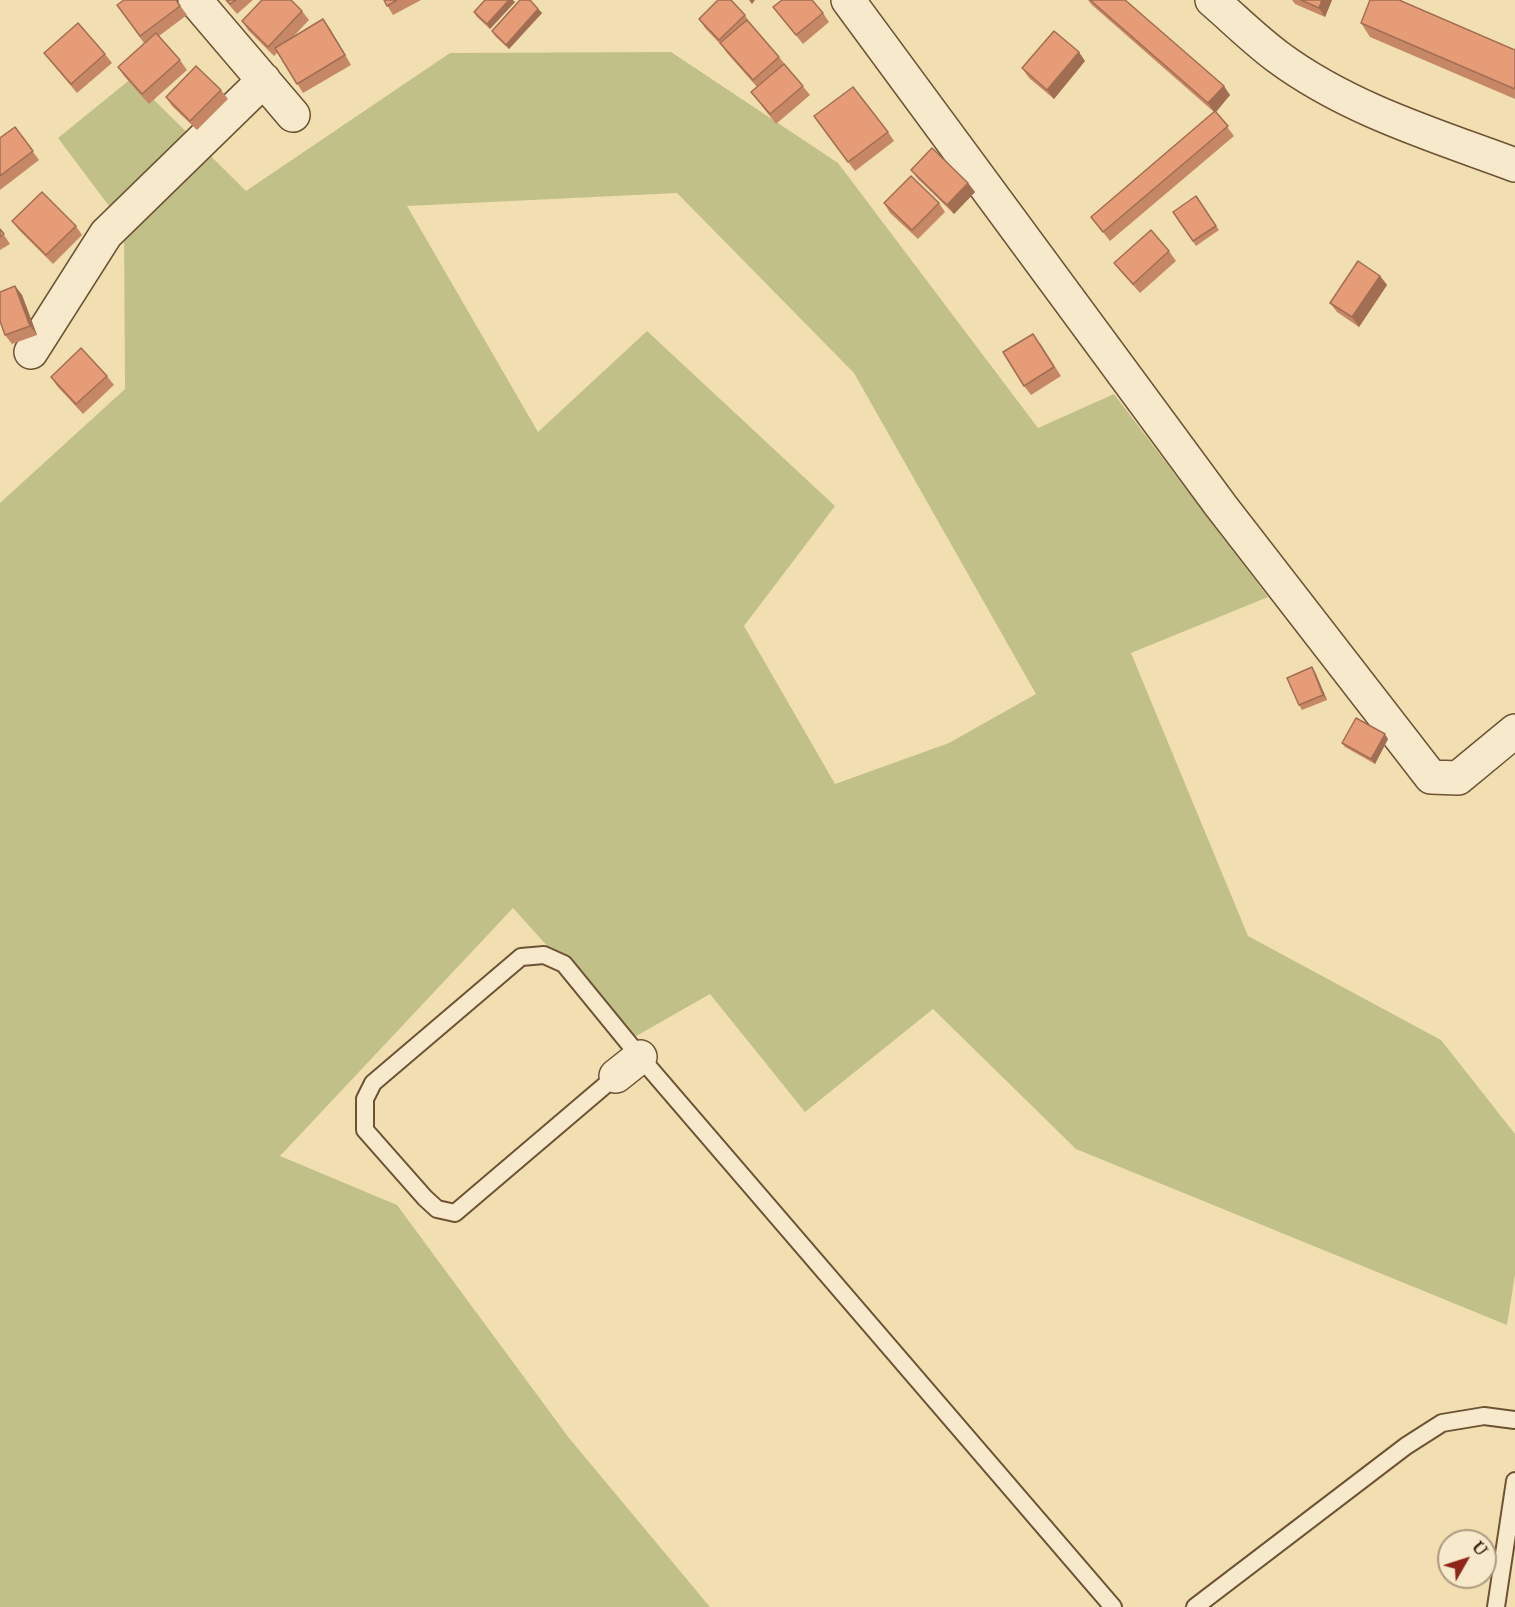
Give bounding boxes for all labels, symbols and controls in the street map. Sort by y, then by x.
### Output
north arrow [1437,1529,1497,1589]
text: U [1467,1537,1491,1560]

